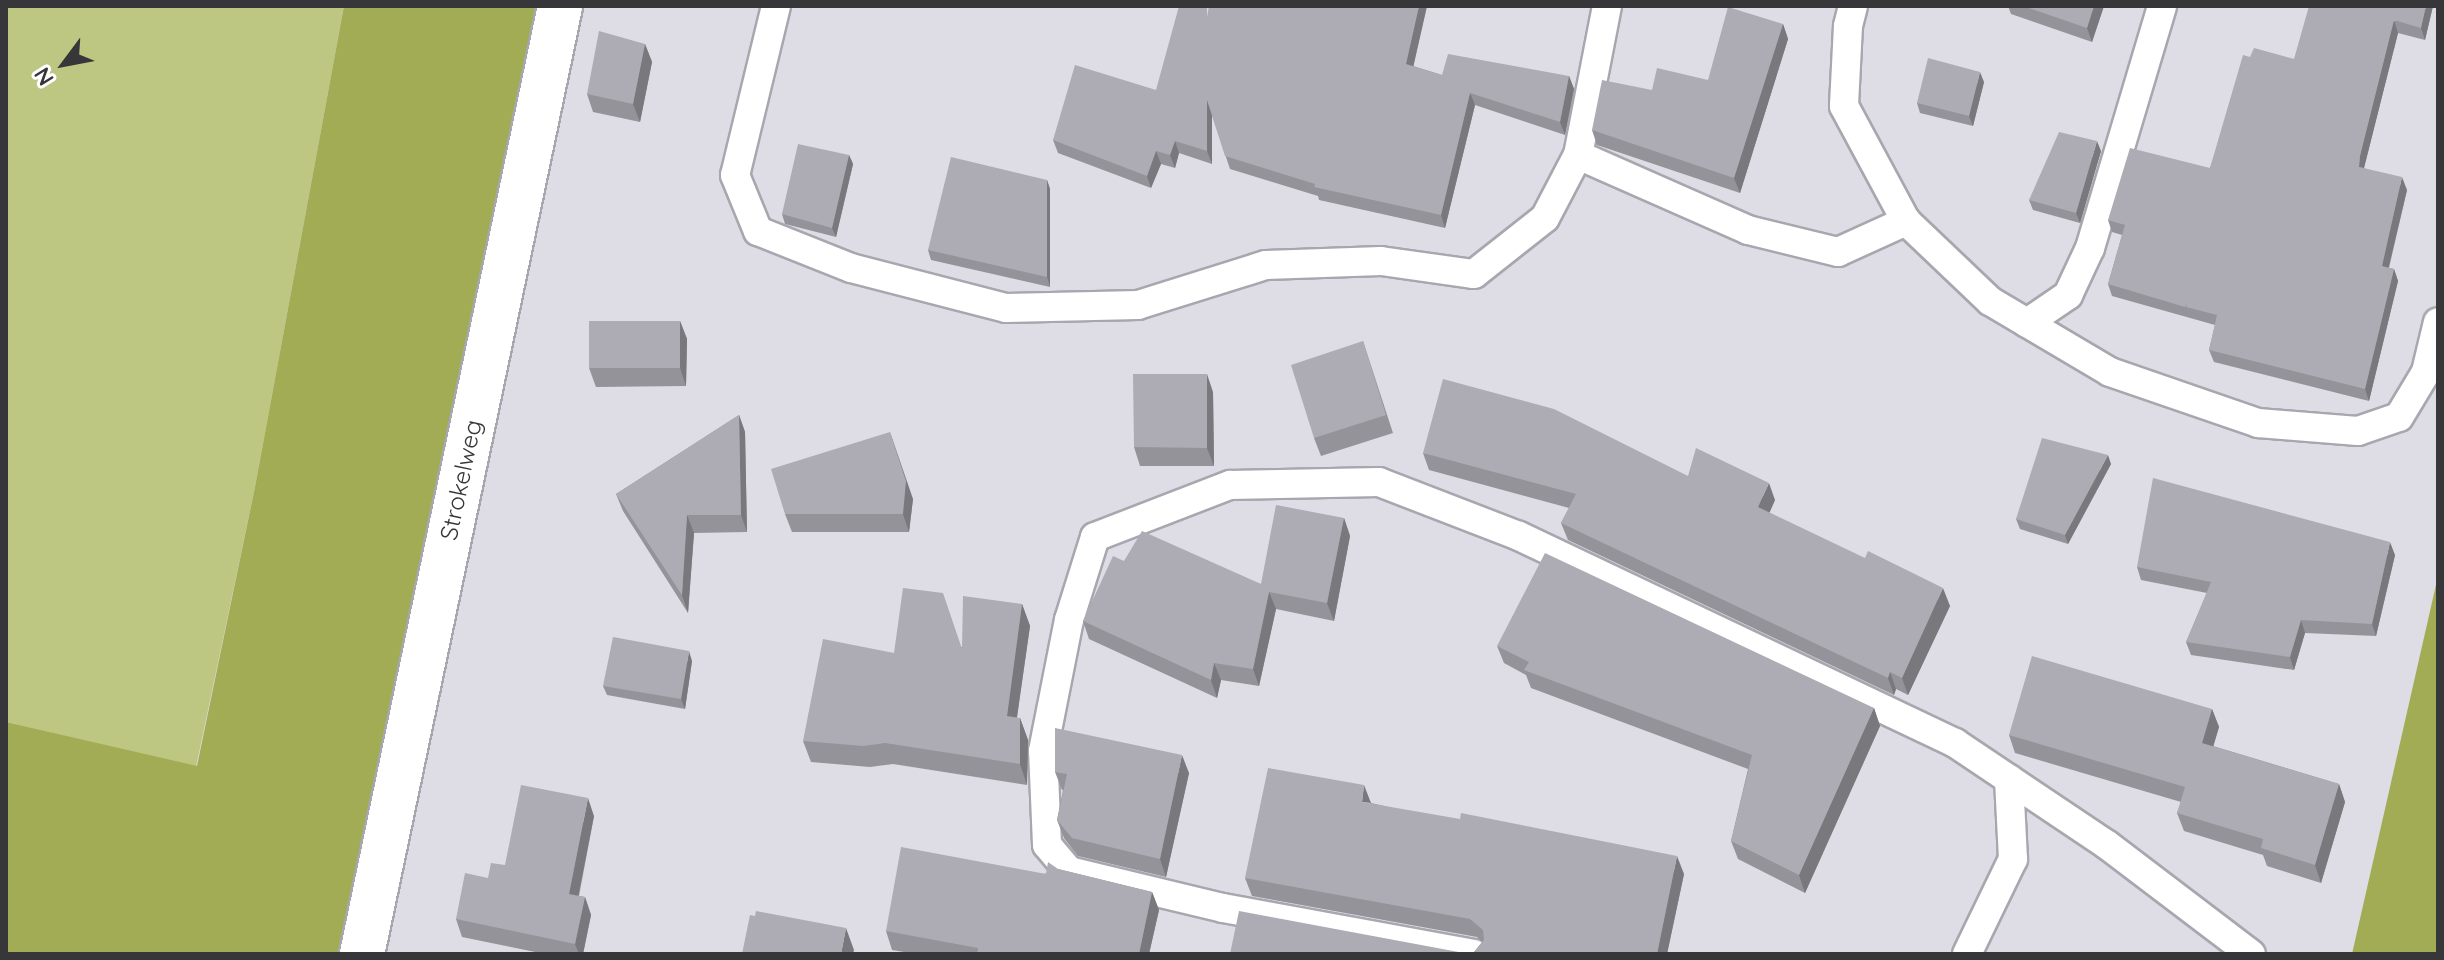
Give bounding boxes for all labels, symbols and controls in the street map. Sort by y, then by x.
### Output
north arrow [24,24,104,104]
text: N [27,62,60,91]
street label: Strokelweg [434,417,488,543]

